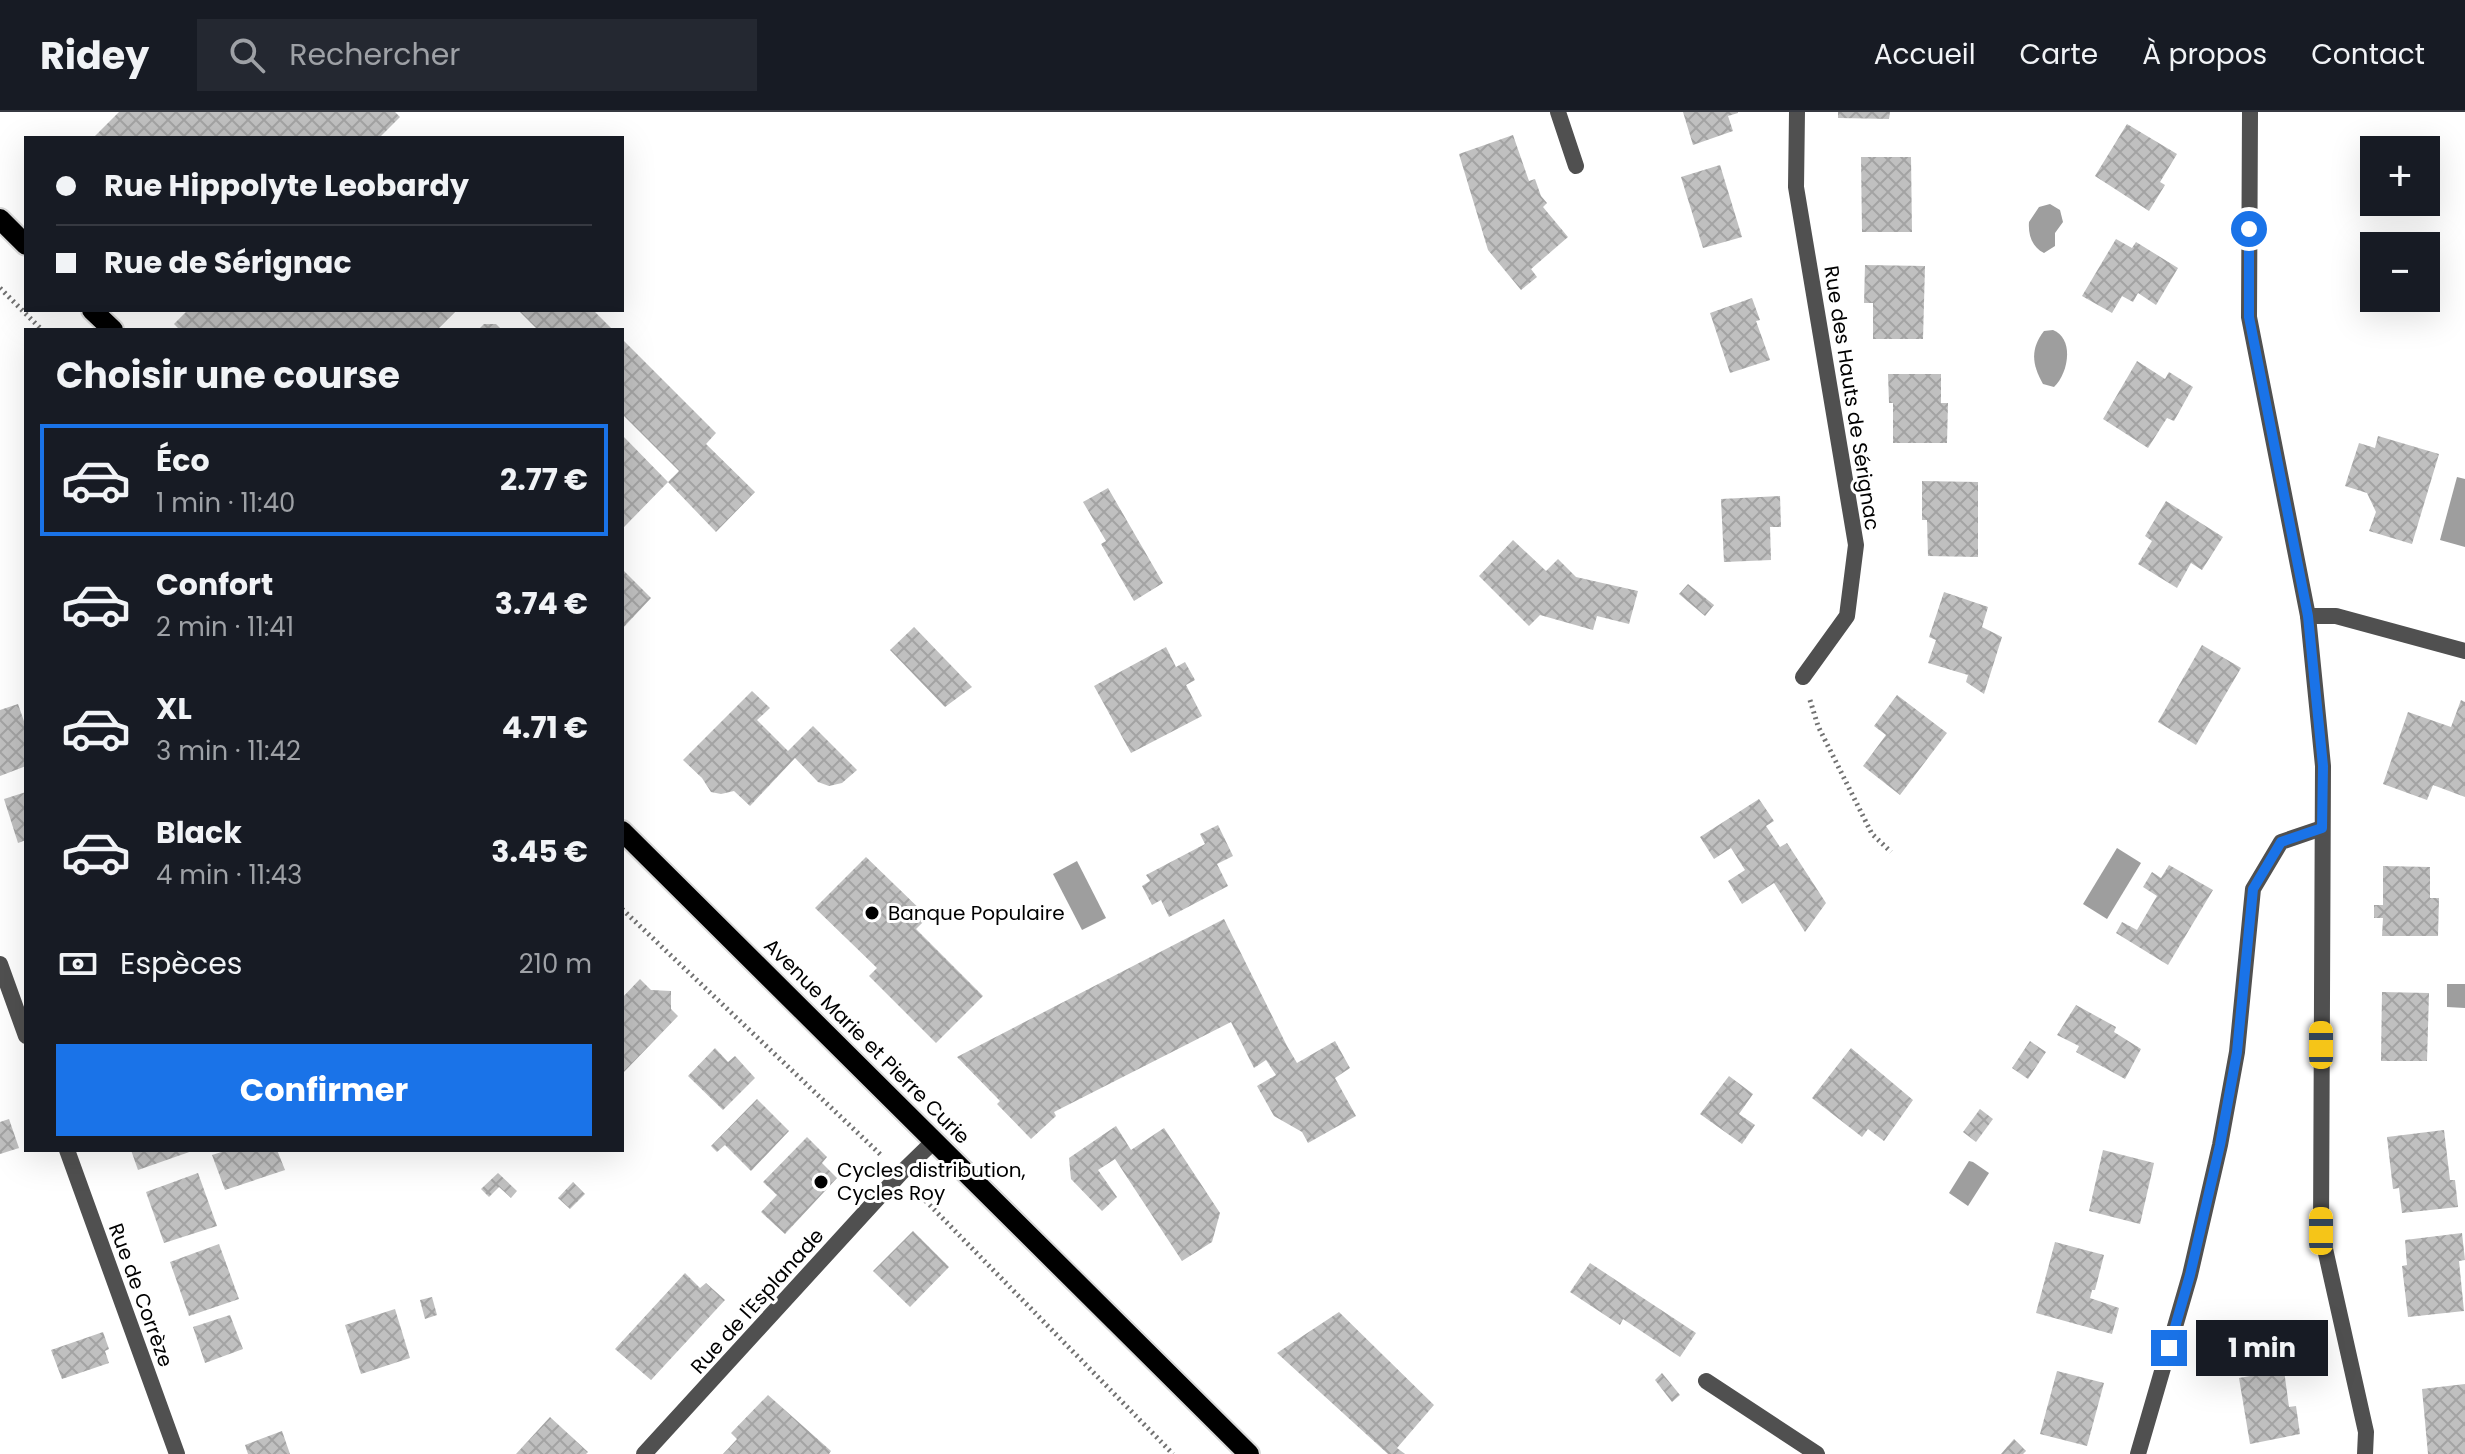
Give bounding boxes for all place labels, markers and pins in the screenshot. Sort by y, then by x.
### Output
place label: Banque Populaire [888,899,1065,927]
marker: Banque Populaire [863,904,881,922]
place label: Cycles distribution, Cycles Roy [837,1156,1026,1207]
marker: Cycles distribution, Cycles Roy [812,1173,830,1191]

